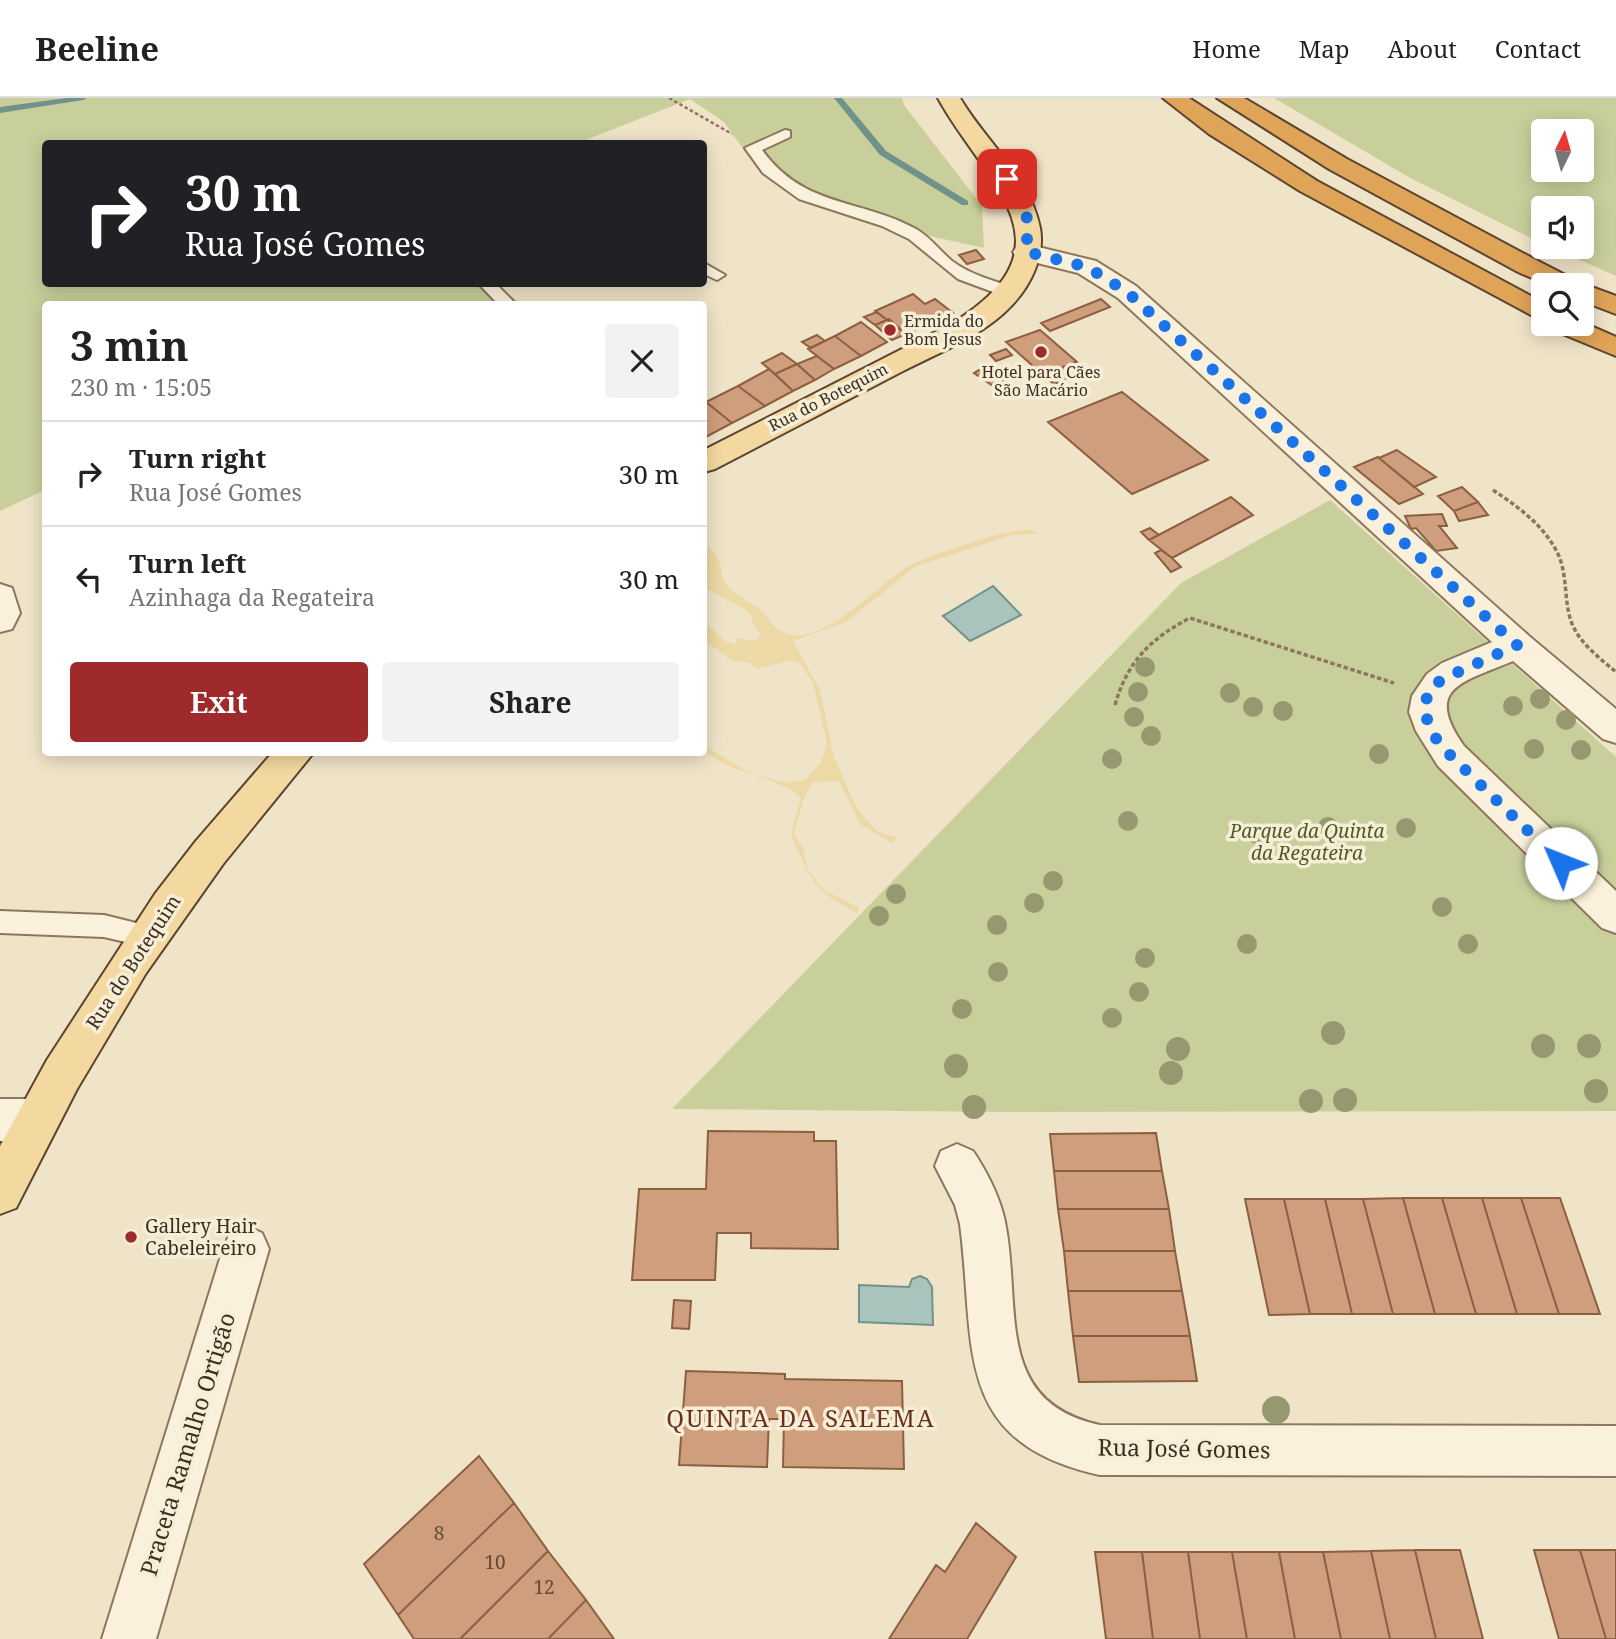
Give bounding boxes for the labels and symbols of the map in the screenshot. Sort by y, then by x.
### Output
north arrow [1531,119,1594,182]
pin [977,149,1037,209]
place label: Ermida do Bom Jesus [904,310,984,350]
marker: Ermida do Bom Jesus [882,322,898,338]
marker: Hotel para Cães São Macário [1033,344,1049,360]
street label: Rua do Botequim [765,357,891,437]
place label: Hotel para Cães São Macário [981,361,1101,401]
park label: Parque da Quinta da Regateira [1228,818,1385,866]
position arrow [1524,826,1598,900]
street label: Rua do Botequim [80,890,186,1034]
place label: Gallery Hair Cabeleireiro [145,1213,257,1261]
marker: Gallery Hair Cabeleireiro [123,1229,139,1245]
street label: Praceta Ramalho Ortigão [132,1308,242,1579]
district label: QUINTA DA SALEMA [666,1401,936,1434]
street label: Rua José Gomes [1097,1430,1271,1466]
house number: 8 [434,1520,444,1546]
house number: 10 [484,1549,506,1575]
house number: 12 [533,1574,555,1600]

